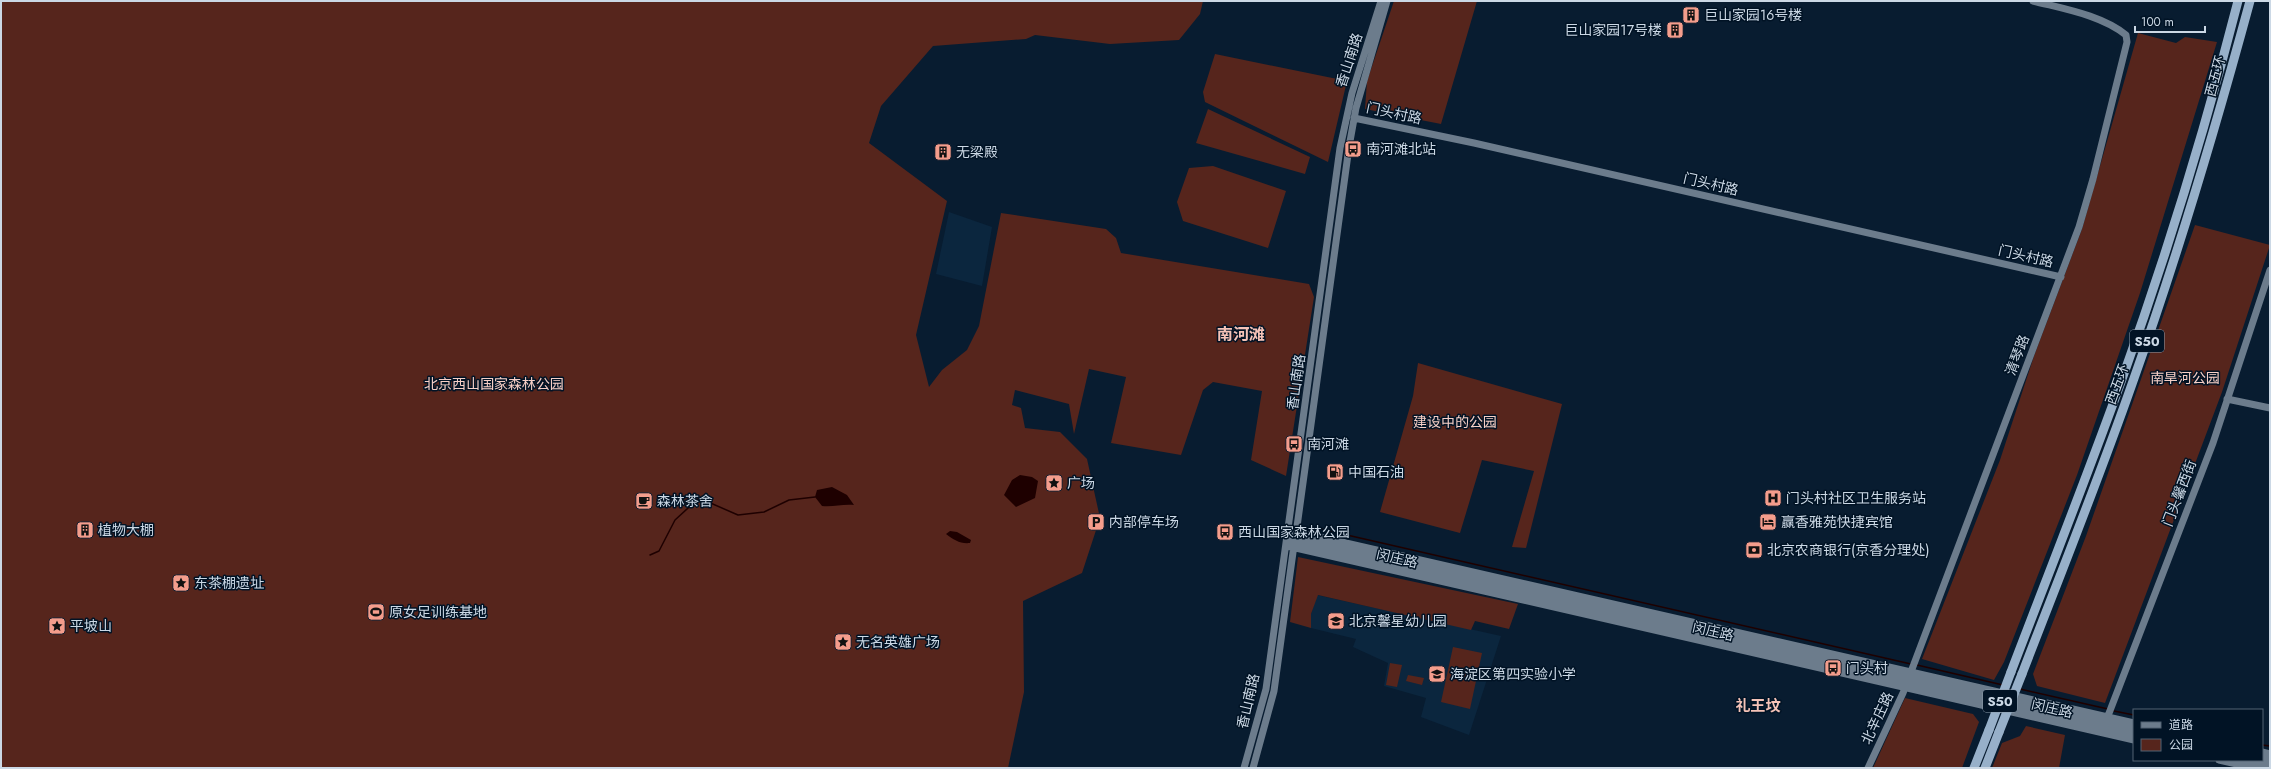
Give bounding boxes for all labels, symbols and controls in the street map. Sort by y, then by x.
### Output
building icon: 巨山家园16号楼 [1681,5,1701,25]
place label: 巨山家园16号楼 [1704,5,1802,25]
scale bar [2135,8,2205,34]
text: 100 m [2141,13,2174,31]
place label: 巨山家园17号楼 [1564,20,1662,40]
building icon: 巨山家园17号楼 [1665,20,1685,40]
street label: 香山南路 [1331,30,1367,90]
street label: 西五环 [2200,53,2230,99]
street label: 门头村路 [1365,97,1423,129]
bus stop icon: 南河滩北站 [1343,139,1363,159]
place label: 南河滩北站 [1366,139,1436,159]
building icon: 无梁殿 [933,142,953,162]
place label: 无梁殿 [956,142,998,162]
street label: 门头村路 [1681,168,1741,200]
street label: 门头村路 [1996,240,2056,272]
district label: 南河滩 [1217,323,1265,346]
road number: S50 [2130,330,2164,352]
street label: 清琴路 [2000,332,2034,378]
street label: 香山南路 [1282,353,1310,411]
street label: 西五环 [2100,361,2134,407]
park label: 南旱河公园 [2150,368,2220,388]
park label: 北京西山国家森林公园 [424,374,564,394]
park label: 建设中的公园 [1413,412,1497,432]
bus stop icon: 南河滩 [1284,434,1304,454]
place label: 南河滩 [1307,434,1349,454]
street label: 门头馨西街 [2157,457,2201,529]
fuel station icon: 中国石油 [1325,462,1345,482]
place label: 中国石油 [1348,462,1404,482]
place icon: 广场 [1044,473,1064,493]
place label: 广场 [1067,473,1095,493]
hospital icon: 门头村社区卫生服务站 [1763,488,1783,508]
place label: 门头村社区卫生服务站 [1786,488,1926,508]
cafe icon: 森林茶舍 [634,491,654,511]
place label: 森林茶舍 [657,491,713,511]
parking icon: 内部停车场 [1086,512,1106,532]
place label: 内部停车场 [1109,512,1179,532]
hotel icon: 赢香雅苑快捷宾馆 [1758,512,1778,532]
place label: 赢香雅苑快捷宾馆 [1781,512,1893,532]
building icon: 植物大棚 [75,520,95,540]
place label: 植物大棚 [98,520,154,540]
bus stop icon: 西山国家森林公园 [1215,522,1235,542]
place label: 西山国家森林公园 [1238,522,1350,542]
bank icon: 北京农商银行(京香分理处) [1744,540,1764,560]
place label: 北京农商银行(京香分理处) [1767,540,1930,560]
street label: 闵庄路 [1374,544,1420,572]
place icon: 东茶棚遗址 [171,573,191,593]
place label: 东茶棚遗址 [194,573,264,593]
sports icon: 原女足训练基地 [366,602,386,622]
place label: 原女足训练基地 [389,602,487,622]
school or university icon: 北京馨星幼儿园 [1326,611,1346,631]
place label: 北京馨星幼儿园 [1349,611,1447,631]
place icon: 平坡山 [47,616,67,636]
place label: 平坡山 [70,616,112,636]
street label: 闵庄路 [1690,617,1736,645]
place icon: 无名英雄广场 [833,632,853,652]
place label: 无名英雄广场 [856,632,940,652]
bus stop icon: 门头村 [1823,658,1843,678]
place label: 门头村 [1846,658,1888,678]
school or university icon: 海淀区第四实验小学 [1427,664,1447,684]
place label: 海淀区第四实验小学 [1450,664,1576,684]
street label: 香山南路 [1232,671,1264,731]
street label: 北辛庄路 [1856,688,1898,748]
road number: S50 [1983,690,2017,712]
street label: 闵庄路 [2029,694,2075,722]
district label: 礼王坟 [1735,695,1781,717]
legend [2133,709,2263,761]
text: 道路 [2169,716,2193,734]
text: 公园 [2169,736,2193,754]

